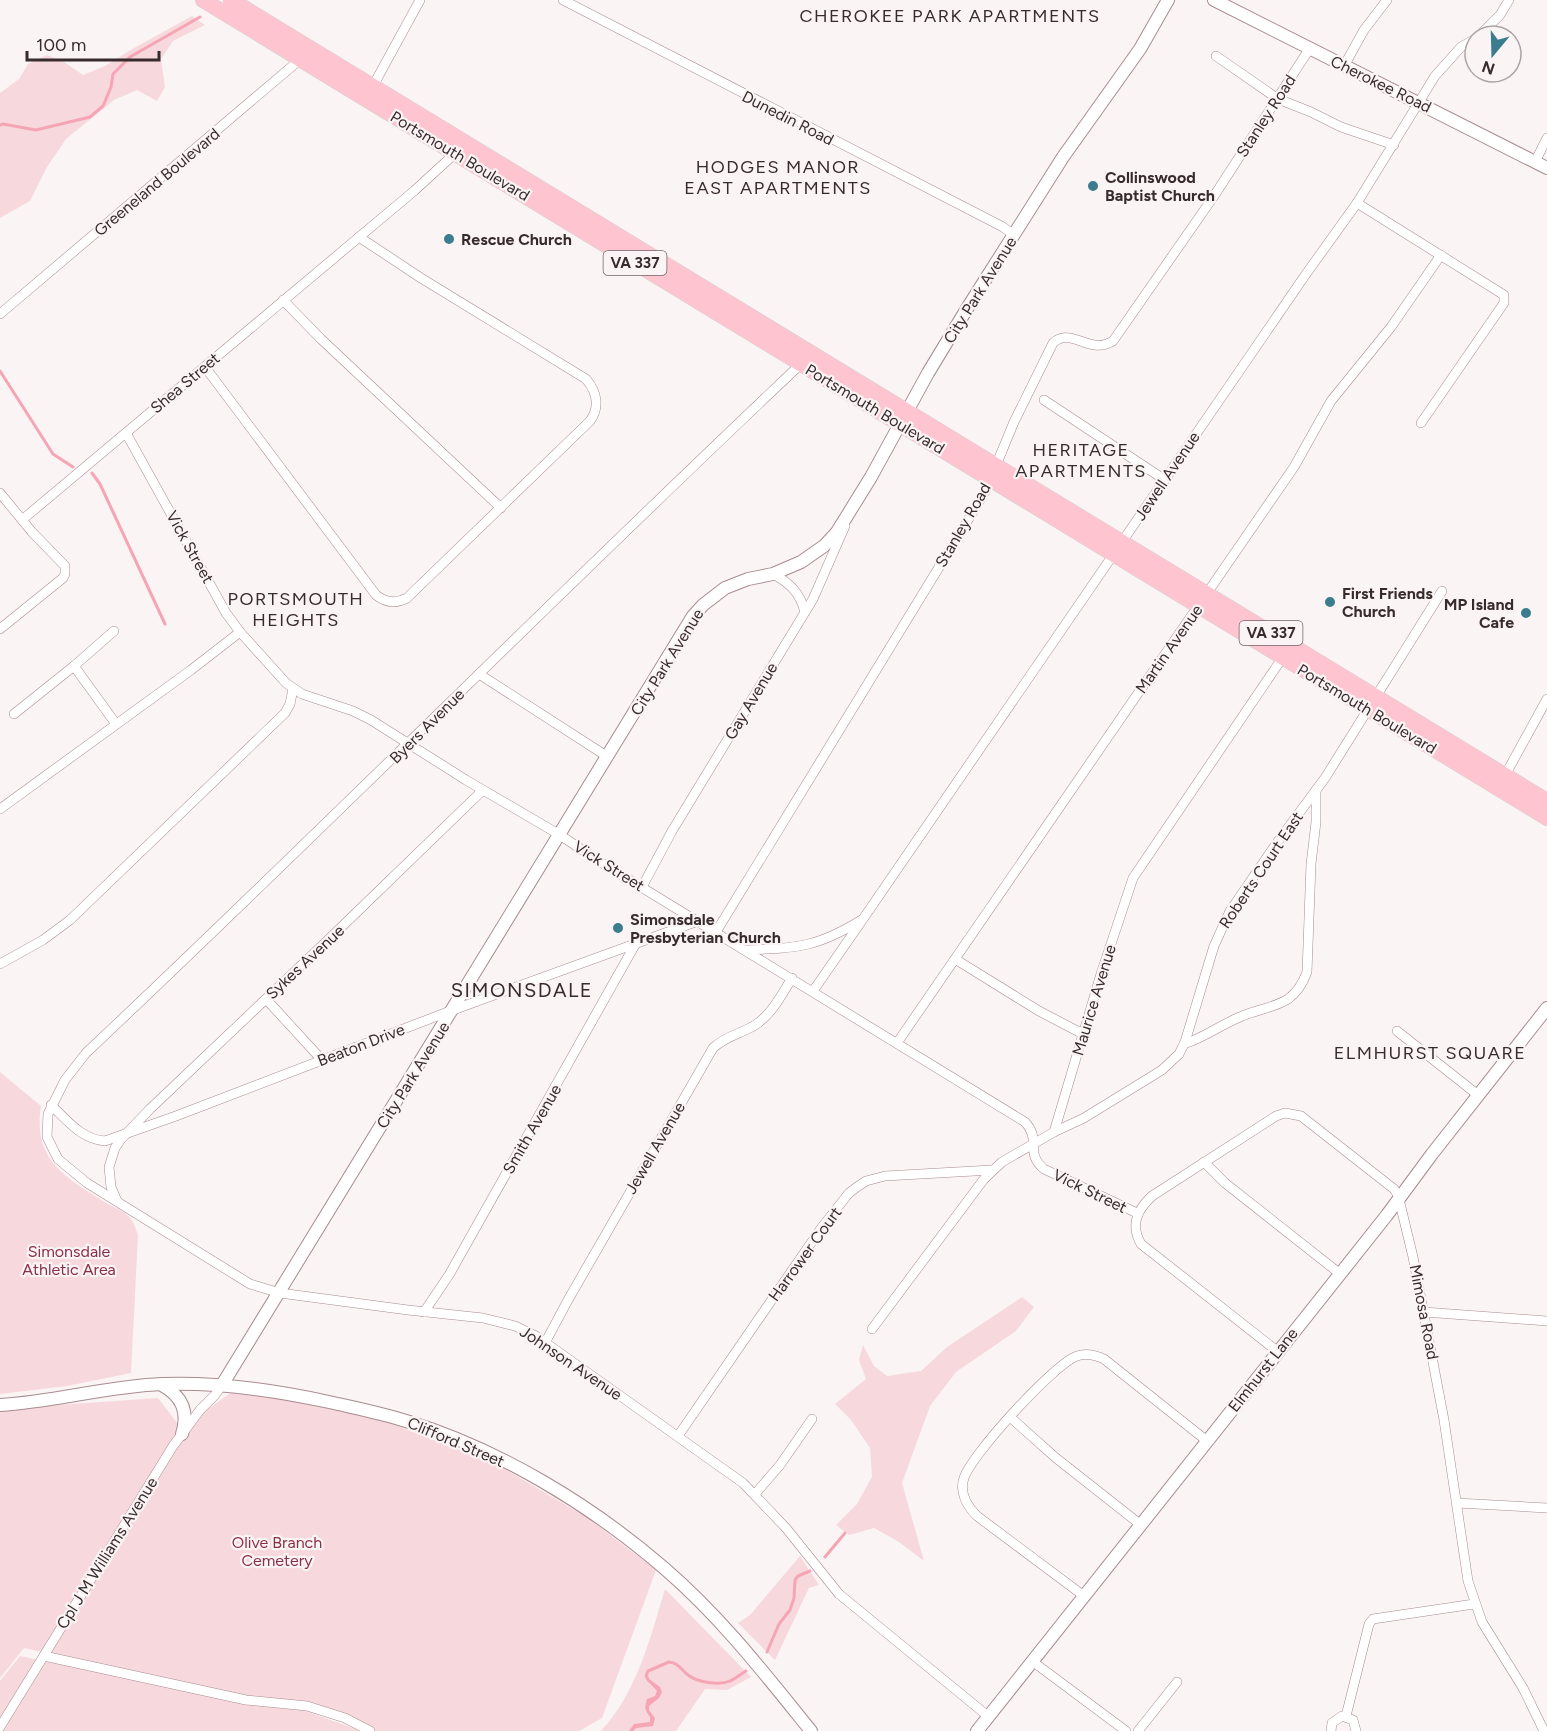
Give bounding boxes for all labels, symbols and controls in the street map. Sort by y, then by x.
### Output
district label: CHEROKEE PARK APARTMENTS [799,5,1101,27]
scale bar [27,24,159,62]
north arrow [1463,24,1523,84]
text: 100 m [36,34,86,56]
street label: Cherokee Road [1328,51,1434,117]
text: N [1479,57,1497,79]
street label: Stanley Road [1232,71,1300,161]
street label: Dunedin Road [739,87,837,149]
street label: Portsmouth Boulevard [387,107,533,205]
street label: Greeneland Boulevard [90,124,224,240]
district label: HODGES MANOR EAST APARTMENTS [684,156,872,199]
place label: Collinswood Baptist Church [1105,168,1215,205]
marker: Collinswood Baptist Church [1086,179,1100,193]
place label: Rescue Church [461,230,572,249]
marker: Rescue Church [442,232,456,246]
street label: City Park Avenue [940,233,1021,347]
road number: VA 337 [604,251,666,275]
street label: Shea Street [147,349,223,417]
street label: Portsmouth Boulevard [802,360,948,458]
street label: Jewell Avenue [1130,428,1204,524]
district label: HERITAGE APARTMENTS [1015,439,1147,482]
street label: Stanley Road [931,479,995,571]
street label: Vick Street [162,507,218,587]
place label: First Friends Church [1342,584,1433,621]
district label: PORTSMOUTH HEIGHTS [228,588,364,631]
marker: First Friends Church [1323,595,1337,609]
place label: MP Island Cafe [1444,595,1514,632]
street label: Martin Avenue [1131,601,1207,697]
street label: City Park Avenue [627,605,708,719]
marker: MP Island Cafe [1519,606,1533,620]
road number: VA 337 [1240,621,1302,645]
street label: Gay Avenue [721,659,782,743]
street label: Portsmouth Boulevard [1294,660,1440,758]
street label: Byers Avenue [386,685,468,767]
street label: Roberts Court East [1215,808,1307,932]
street label: Vick Street [570,837,648,895]
place label: Simonsdale Presbyterian Church [630,910,781,947]
street label: Sykes Avenue [262,921,348,1003]
marker: Simonsdale Presbyterian Church [611,921,625,935]
street label: Maurice Avenue [1068,942,1120,1058]
district label: SIMONSDALE [451,978,593,1002]
street label: City Park Avenue [373,1018,454,1132]
street label: Beaton Drive [315,1020,408,1070]
district label: ELMHURST SQUARE [1334,1042,1526,1064]
street label: Smith Avenue [499,1081,565,1177]
street label: Jewell Avenue [621,1098,689,1197]
street label: Vick Street [1050,1165,1130,1217]
street label: Harrower Court [764,1203,846,1305]
park label: Simonsdale Athletic Area [22,1242,116,1279]
street label: Mimosa Road [1405,1263,1443,1361]
street label: Johnson Avenue [516,1322,626,1404]
street label: Elmhurst Lane [1224,1324,1302,1416]
street label: Clifford Street [405,1413,507,1471]
street label: Cpl J M Williams Avenue [53,1473,162,1632]
park label: Olive Branch Cemetery [232,1533,322,1570]

